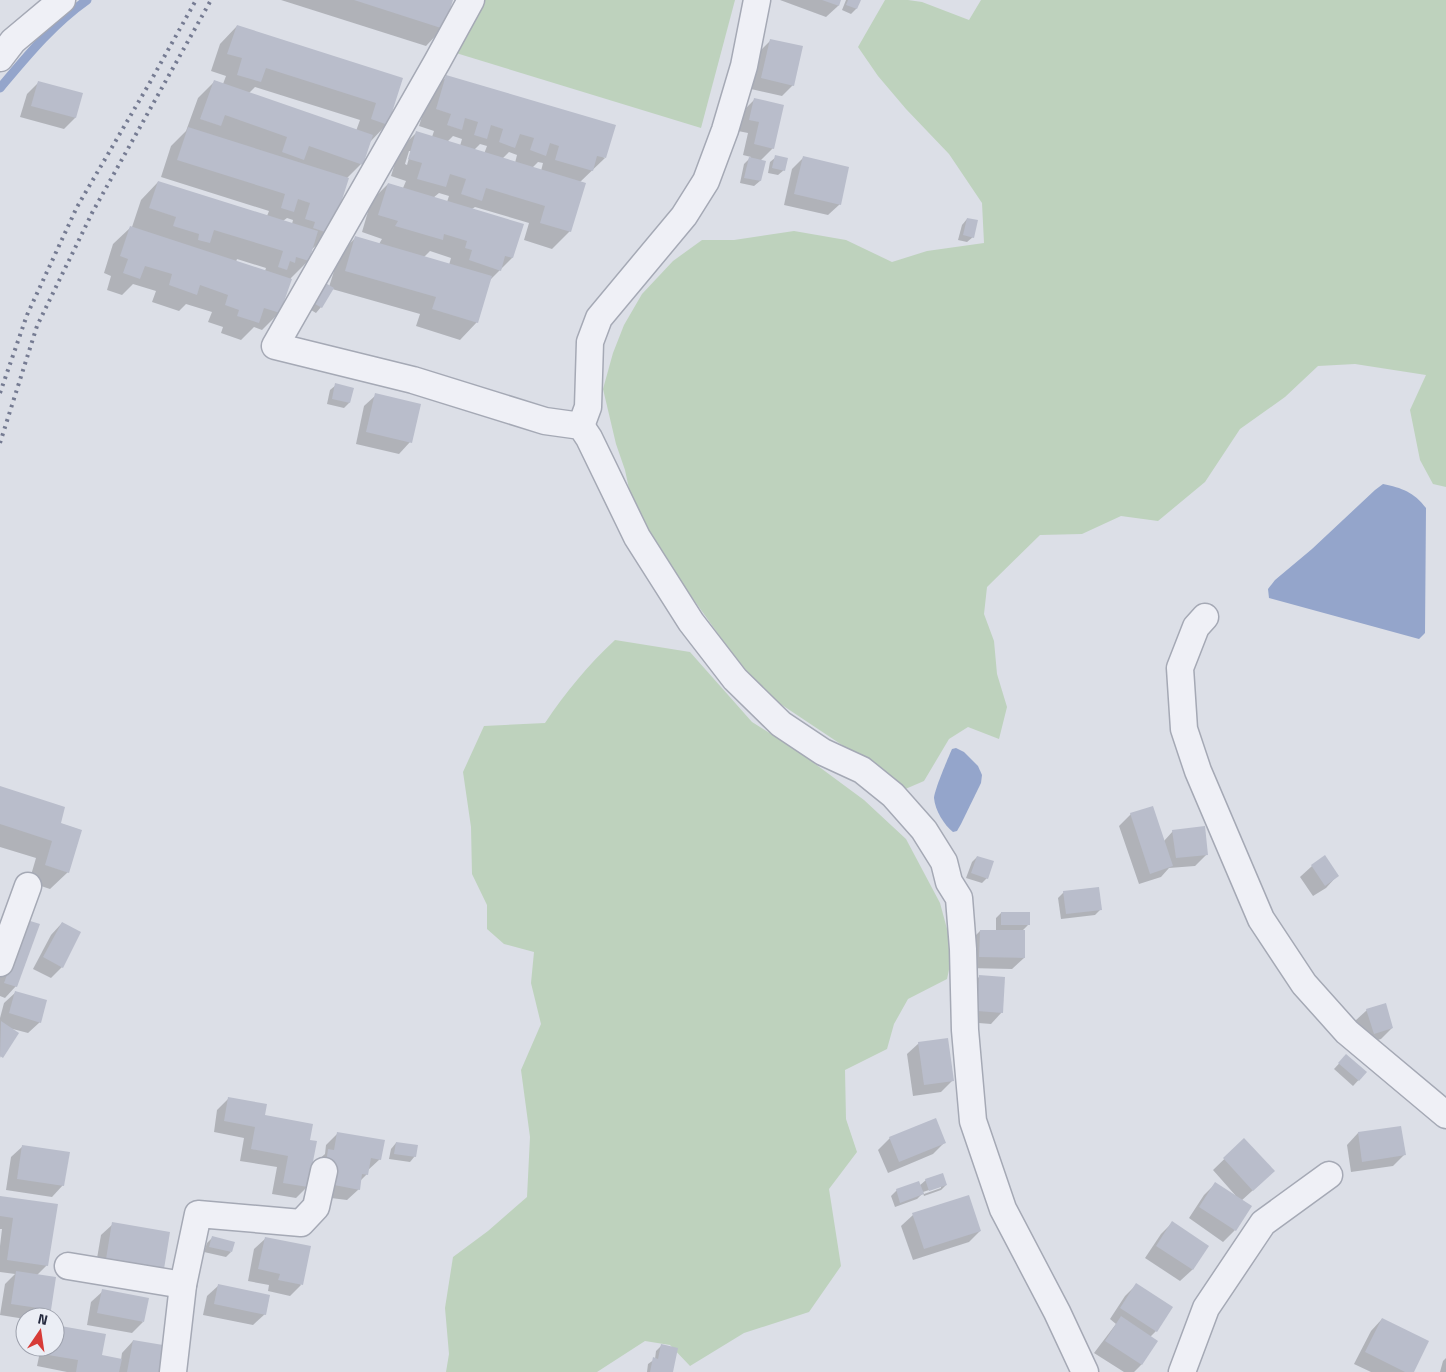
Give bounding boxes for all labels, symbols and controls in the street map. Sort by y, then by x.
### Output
north arrow [15,1307,65,1357]
text: N [36,1308,50,1330]

